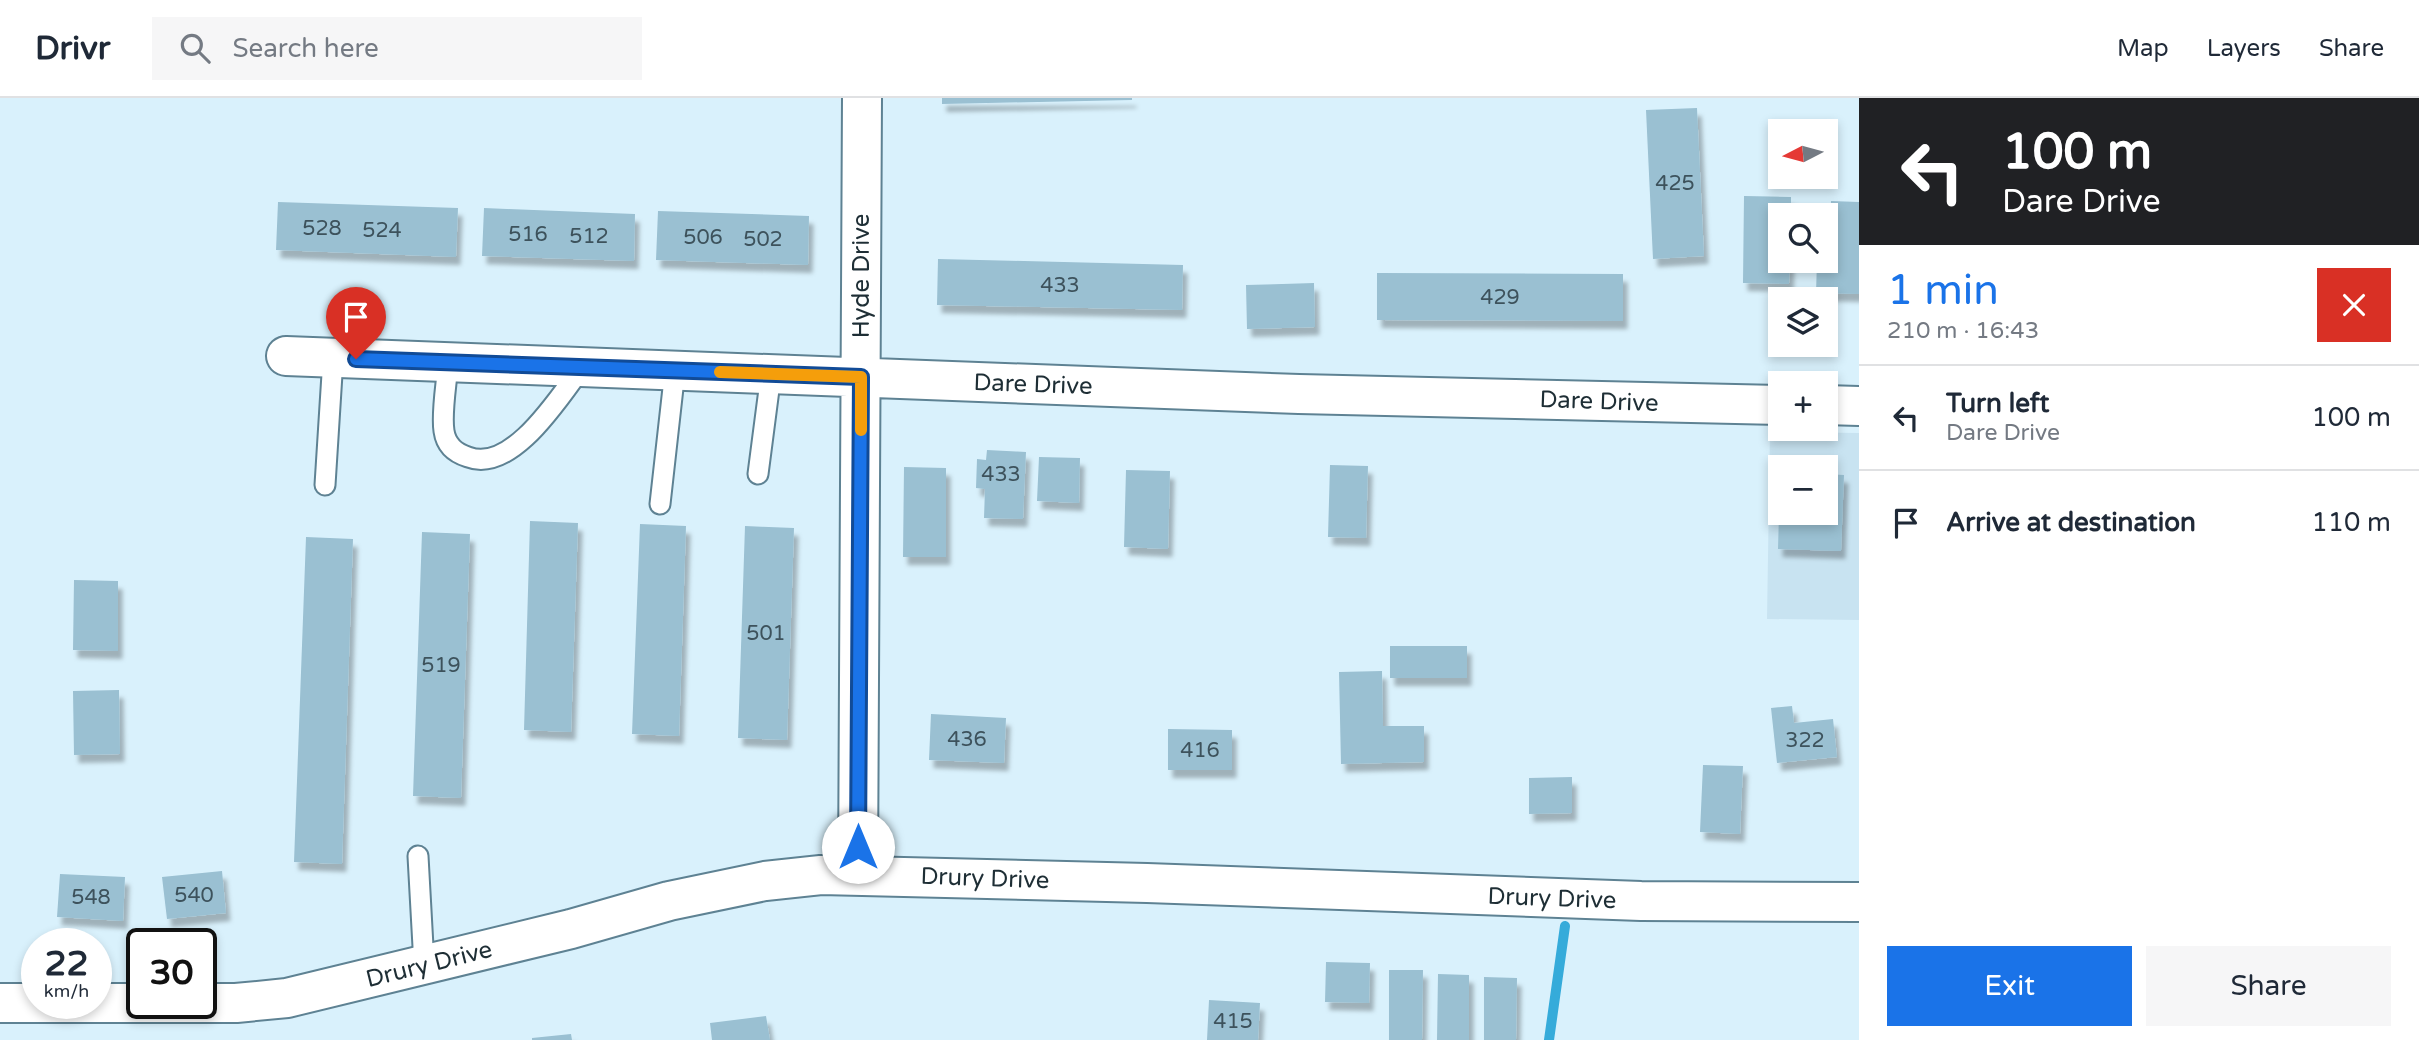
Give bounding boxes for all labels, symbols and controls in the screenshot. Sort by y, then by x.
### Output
search box [152,17,642,80]
text: Drivr [35,29,110,68]
icon: search [176,29,214,67]
text: Search here [232,33,379,64]
text: Map [2117,34,2169,63]
text: Layers [2207,34,2281,63]
text: Share [2319,34,2384,63]
north arrow [1768,119,1838,189]
map controls [1768,119,1838,525]
text: 100 m [2002,123,2152,182]
icon: left [1887,126,1978,217]
house number: 425 [1655,171,1695,196]
text: Dare Drive [2002,183,2161,221]
button: search [1768,203,1838,273]
street label: Hyde Drive [847,214,876,338]
house number: 528 [302,216,342,241]
house number: 524 [362,218,402,243]
house number: 516 [508,222,548,247]
house number: 512 [569,224,609,249]
house number: 506 [683,225,723,250]
house number: 502 [743,227,783,252]
text: 1 min [1887,265,1999,316]
button: close [2317,268,2391,342]
house number: 433 [1040,273,1080,298]
house number: 429 [1480,285,1520,310]
pin [326,287,386,359]
button: layers [1768,287,1838,357]
icon: arrive [337,298,375,336]
text: 210 m · 16:43 [1887,317,2039,345]
street label: Dare Drive [973,368,1093,401]
button: + [1768,371,1838,441]
street label: Dare Drive [1539,385,1659,418]
text: Turn left [1946,388,2049,419]
icon: left [1887,399,1925,437]
text: 100 m [2311,402,2391,433]
text: Dare Drive [1946,419,2060,447]
button: − [1768,455,1838,525]
house number: 433 [981,462,1021,487]
icon: arrive [1887,504,1925,542]
text: Arrive at destination [1946,507,2196,538]
text: 110 m [2311,507,2391,538]
house number: 501 [746,621,786,646]
house number: 519 [421,653,461,678]
house number: 436 [947,727,987,752]
house number: 322 [1785,728,1825,753]
house number: 416 [1180,738,1220,763]
position arrow [821,810,895,884]
street label: Drury Drive [920,862,1050,895]
street label: Drury Drive [1487,882,1617,915]
house number: 540 [174,883,214,908]
house number: 548 [71,885,111,910]
speed limit sign: 30 [126,928,217,1019]
street label: Drury Drive [363,935,495,994]
text: 22 [45,943,88,985]
button: Exit [1887,946,2132,1026]
button: Share [2146,946,2391,1026]
text: km/h [44,980,89,1002]
house number: 415 [1213,1009,1253,1034]

